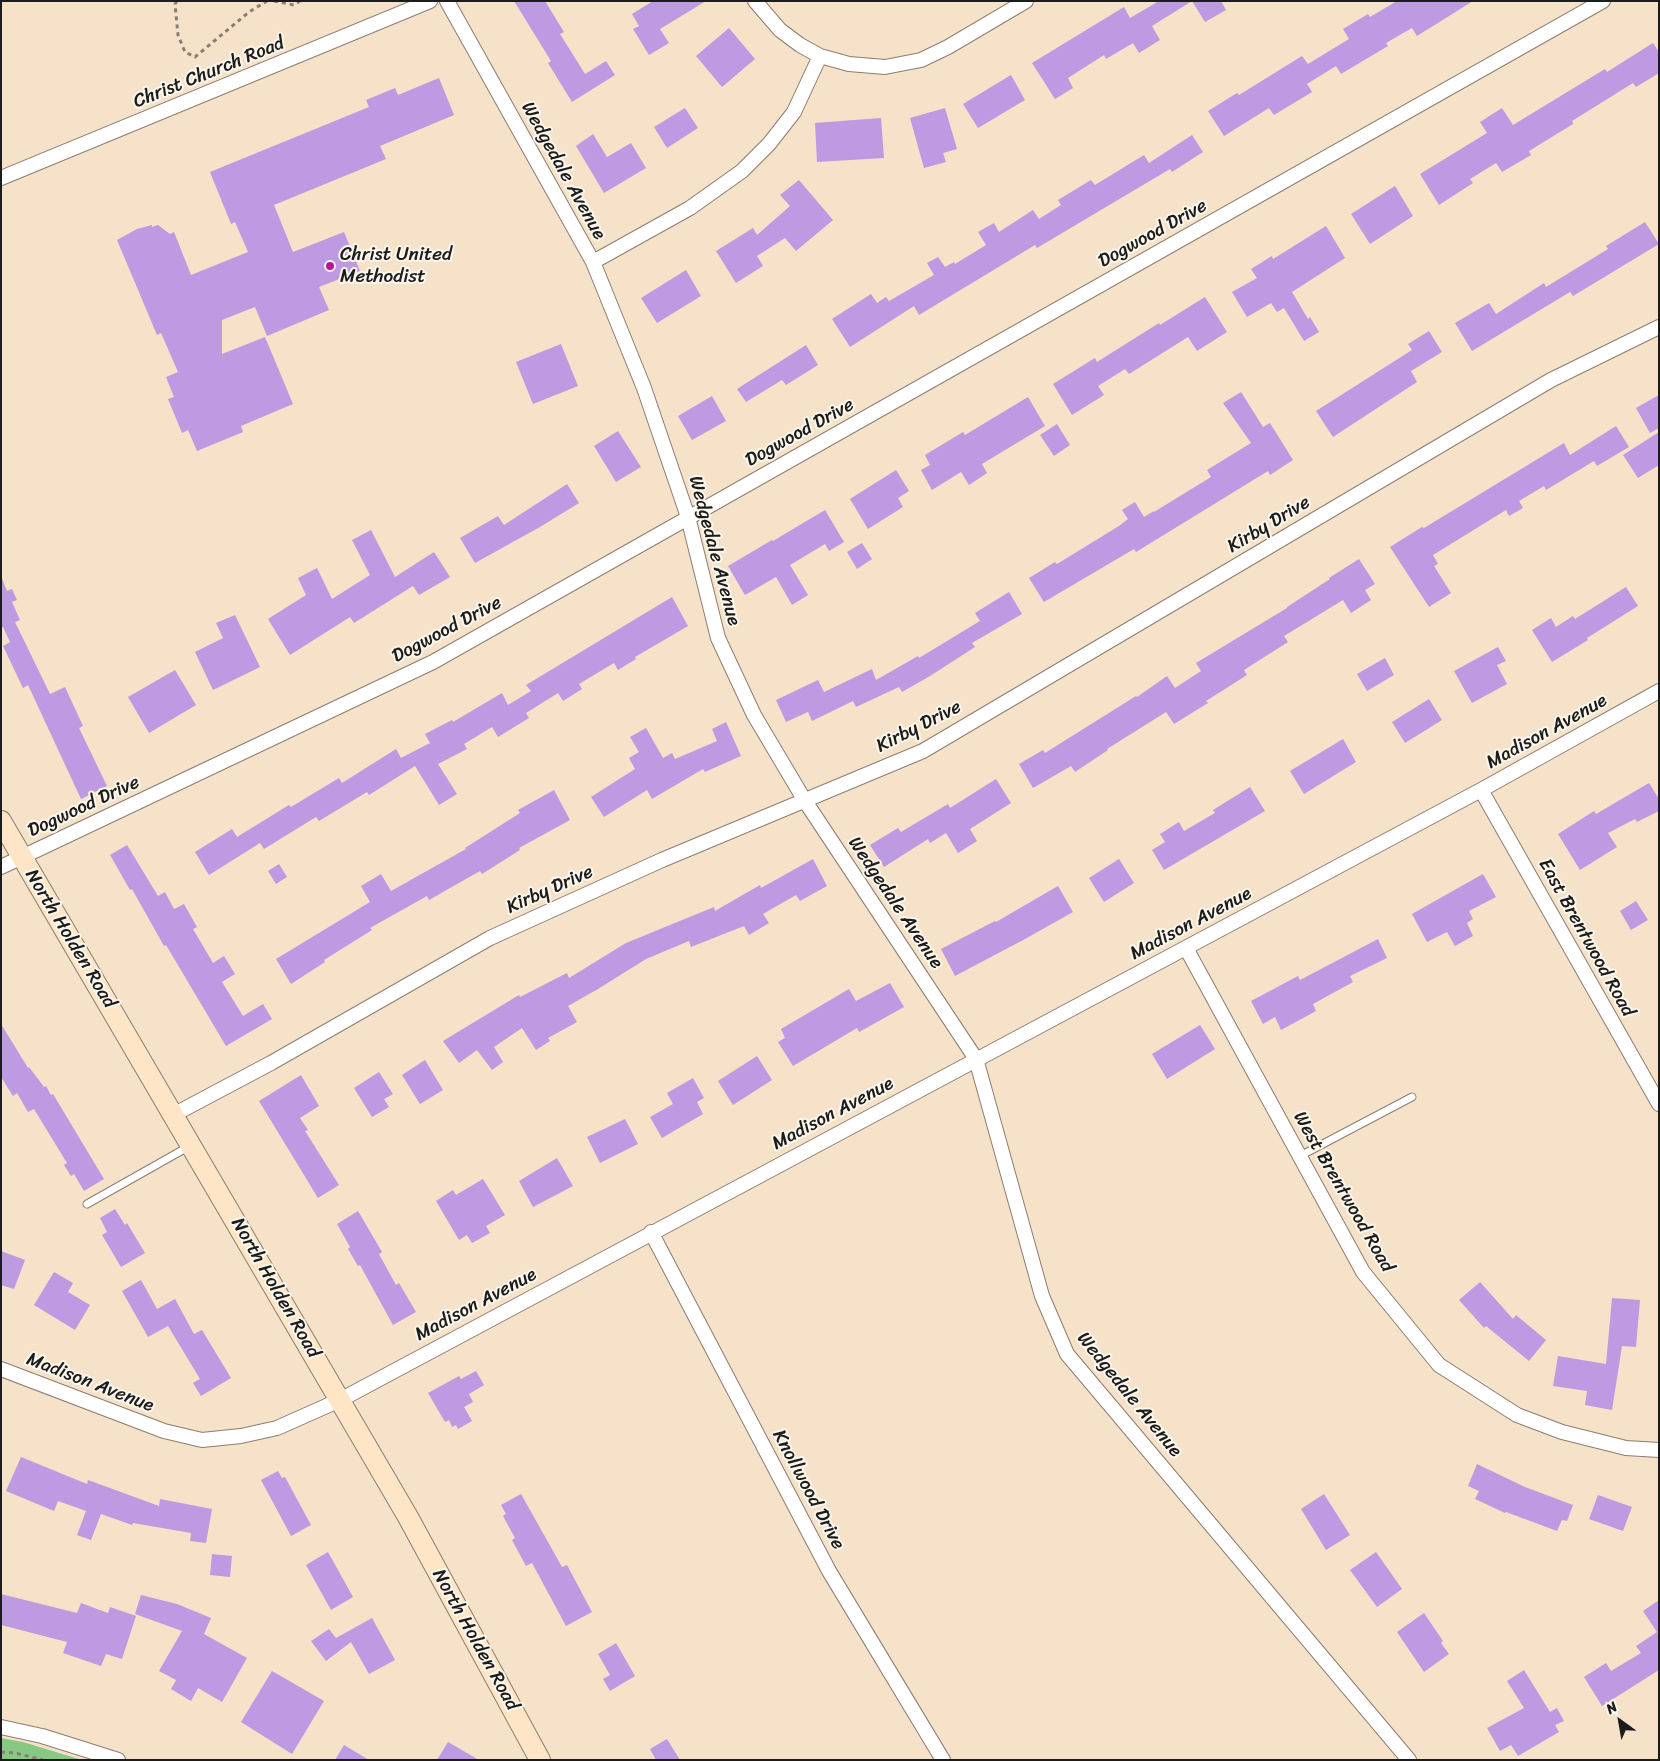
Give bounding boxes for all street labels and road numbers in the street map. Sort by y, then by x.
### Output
street label: Christ Church Road [130,32,288,114]
street label: Wedgedale Avenue [516,98,610,244]
street label: Dogwood Drive [1095,195,1211,273]
street label: Dogwood Drive [742,394,858,472]
street label: Wedgedale Avenue [683,474,745,628]
street label: Kirby Drive [1224,491,1314,559]
street label: Dogwood Drive [388,592,506,668]
street label: Madison Avenue [1483,689,1611,775]
street label: Kirby Drive [873,696,965,758]
street label: Dogwood Drive [24,771,144,843]
street label: Wedgedale Avenue [842,833,948,973]
street label: East Brentwood Road [1533,855,1639,1021]
street label: Kirby Drive [503,861,597,919]
street label: North Holden Road [20,865,120,1013]
street label: Madison Avenue [1126,882,1256,966]
street label: Madison Avenue [768,1072,898,1156]
street label: West Brentwood Road [1288,1108,1398,1276]
street label: North Holden Road [226,1214,324,1362]
street label: Madison Avenue [411,1263,541,1347]
street label: Wedgedale Avenue [1072,1328,1186,1462]
street label: Madison Avenue [23,1348,157,1418]
street label: Knollwood Drive [767,1426,849,1554]
street label: North Holden Road [427,1565,523,1715]

